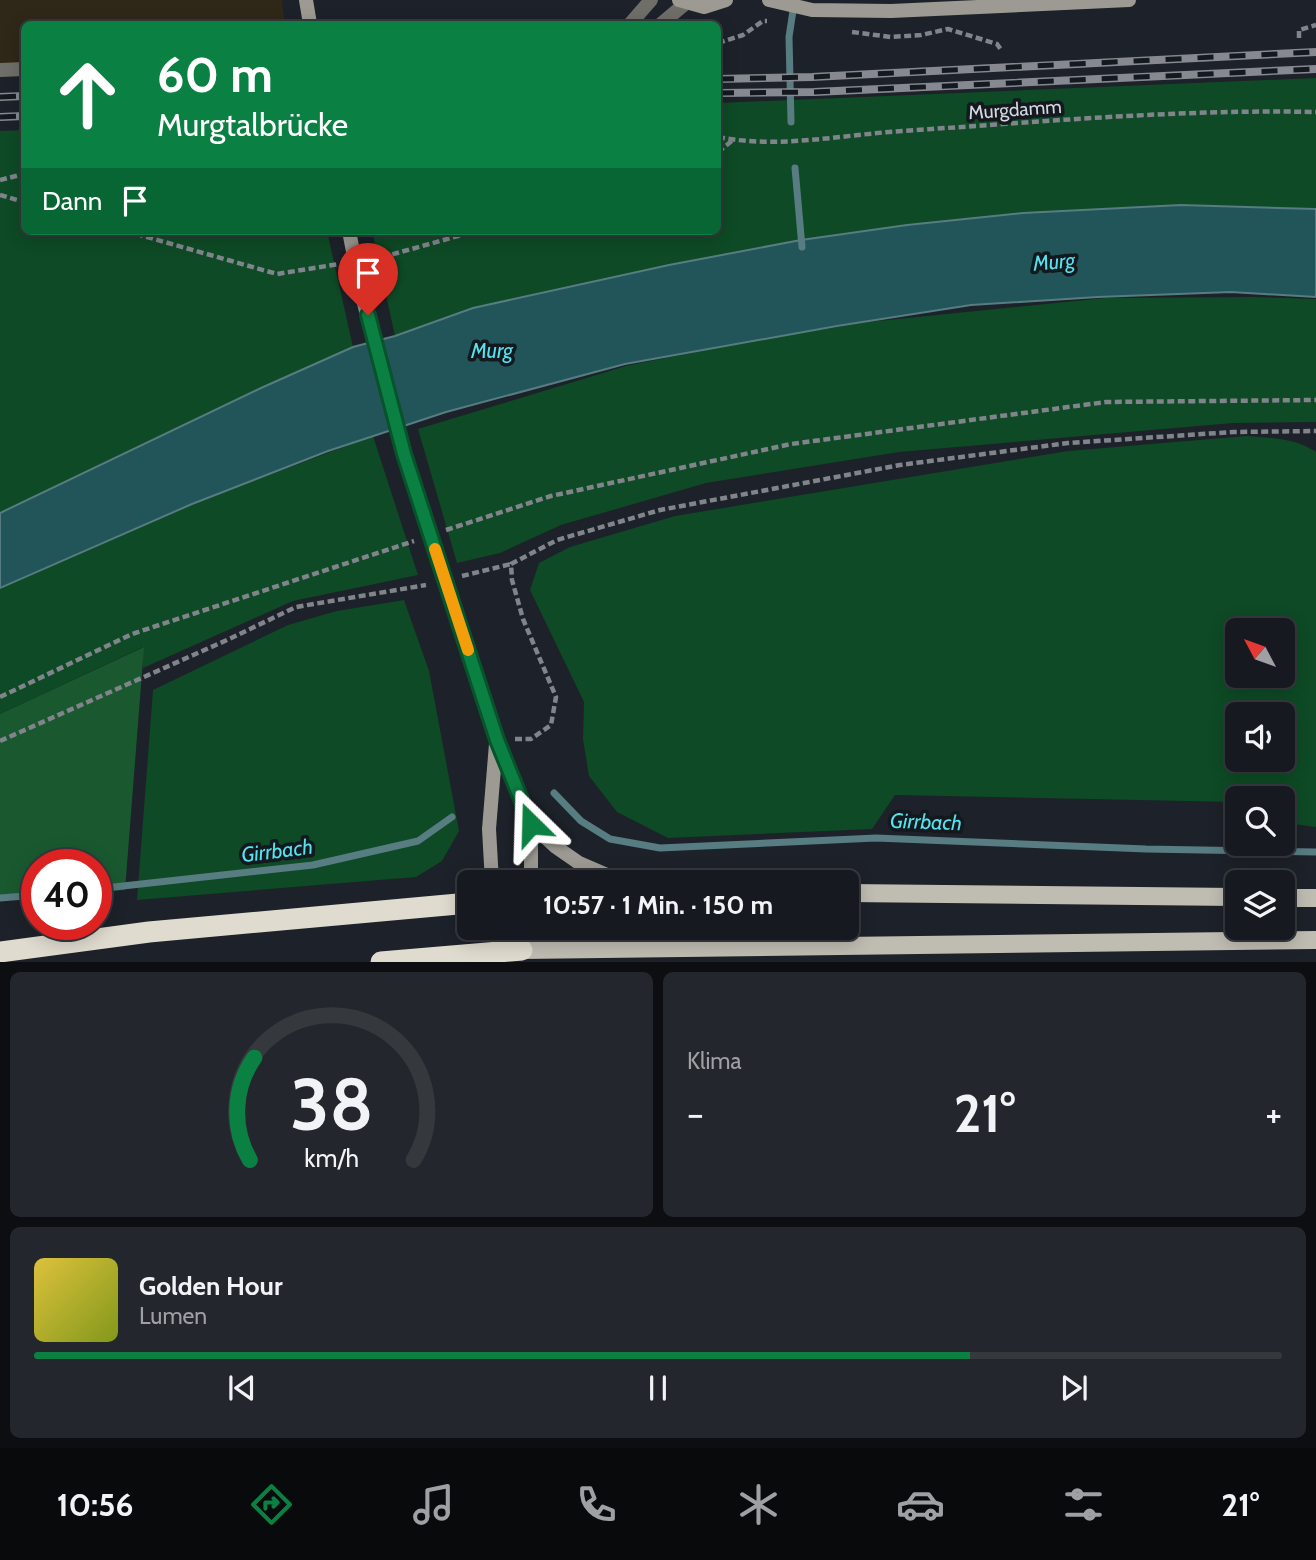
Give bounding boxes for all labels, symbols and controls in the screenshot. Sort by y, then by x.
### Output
text: 60 m [157,45,273,104]
icon: ahead [42,49,133,140]
street label: Murgdamm [968,95,1062,124]
text: Murgtalbrücke [157,105,348,144]
icon: arrive [116,182,154,220]
text: Dann [42,185,102,217]
pin [338,243,398,315]
water label: Murg [1031,247,1077,276]
icon: arrive [349,254,387,292]
water label: Murg [470,338,514,363]
north arrow [1225,618,1295,688]
map controls [1225,618,1295,940]
button: sound [1225,702,1295,772]
button: search [1225,786,1295,856]
position arrow [494,787,568,861]
water label: Girrbach [890,808,962,835]
water label: Girrbach [240,834,314,867]
speed limit sign: 40 [21,849,112,940]
button: layers [1225,870,1295,940]
text: 10:57 · 1 Min. · 150 m [543,889,773,921]
text: Klima [687,1047,742,1075]
text: 38 [290,1061,373,1149]
text: 21° [954,1082,1015,1145]
text: − [687,1090,704,1137]
text: + [1265,1090,1282,1137]
text: km/h [304,1143,359,1173]
text: Golden Hour [139,1270,282,1302]
text: Lumen [139,1302,207,1330]
icon: previous [223,1369,261,1407]
icon: pause [639,1369,677,1407]
icon: next [1055,1369,1093,1407]
icon: directions [247,1480,296,1529]
icon: music [409,1480,458,1529]
icon: phone [572,1480,621,1529]
icon: climate [734,1480,783,1529]
icon: car [896,1480,945,1529]
icon: filters [1059,1480,1108,1529]
text: 10:56 [57,1485,133,1524]
text: 21° [1221,1485,1259,1524]

